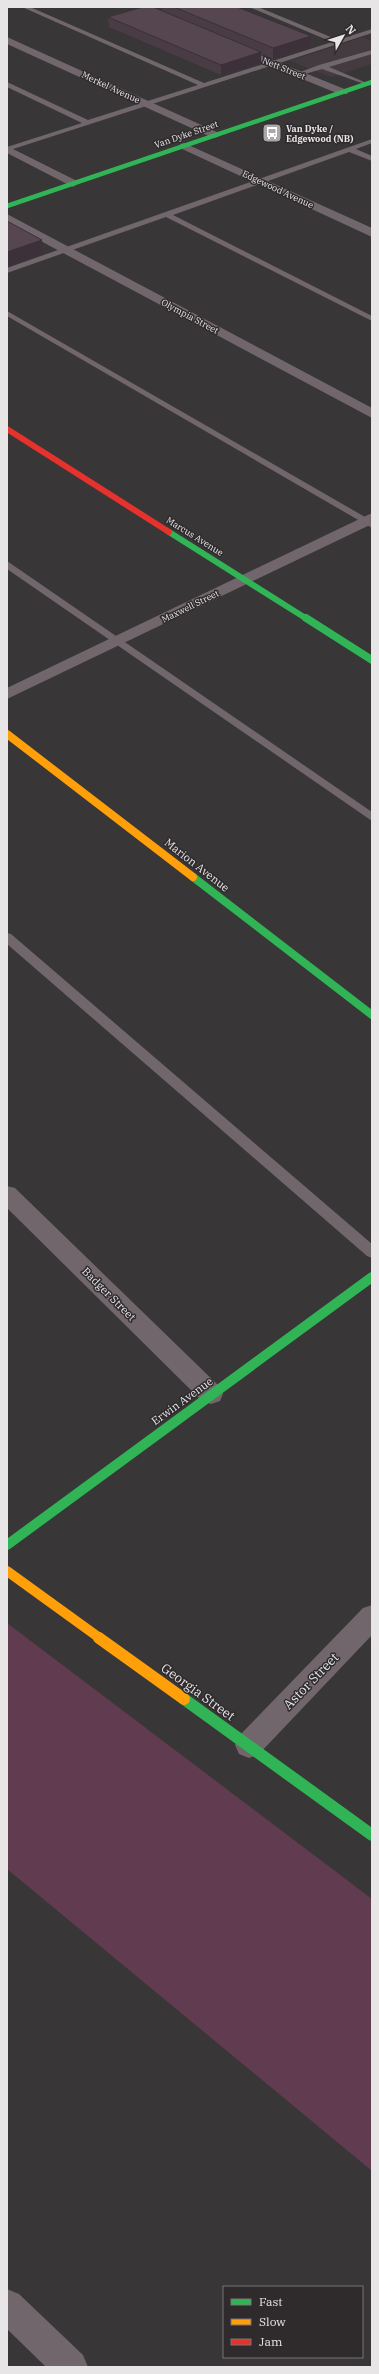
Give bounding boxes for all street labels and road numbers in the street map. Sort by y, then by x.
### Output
street label: Nett Street [261,54,307,82]
street label: Merkel Avenue [80,69,142,105]
street label: Van Dyke Street [153,118,219,150]
street label: Edgewood Avenue [241,168,315,210]
street label: Olympia Street [160,296,220,336]
street label: Marcus Avenue [164,514,226,558]
street label: Maxwell Street [160,587,220,625]
street label: Marion Avenue [162,835,232,895]
street label: Badger Street [79,1264,139,1324]
street label: Erwin Avenue [149,1374,216,1428]
street label: Astor Street [280,1649,343,1713]
street label: Georgia Street [158,1659,239,1725]

